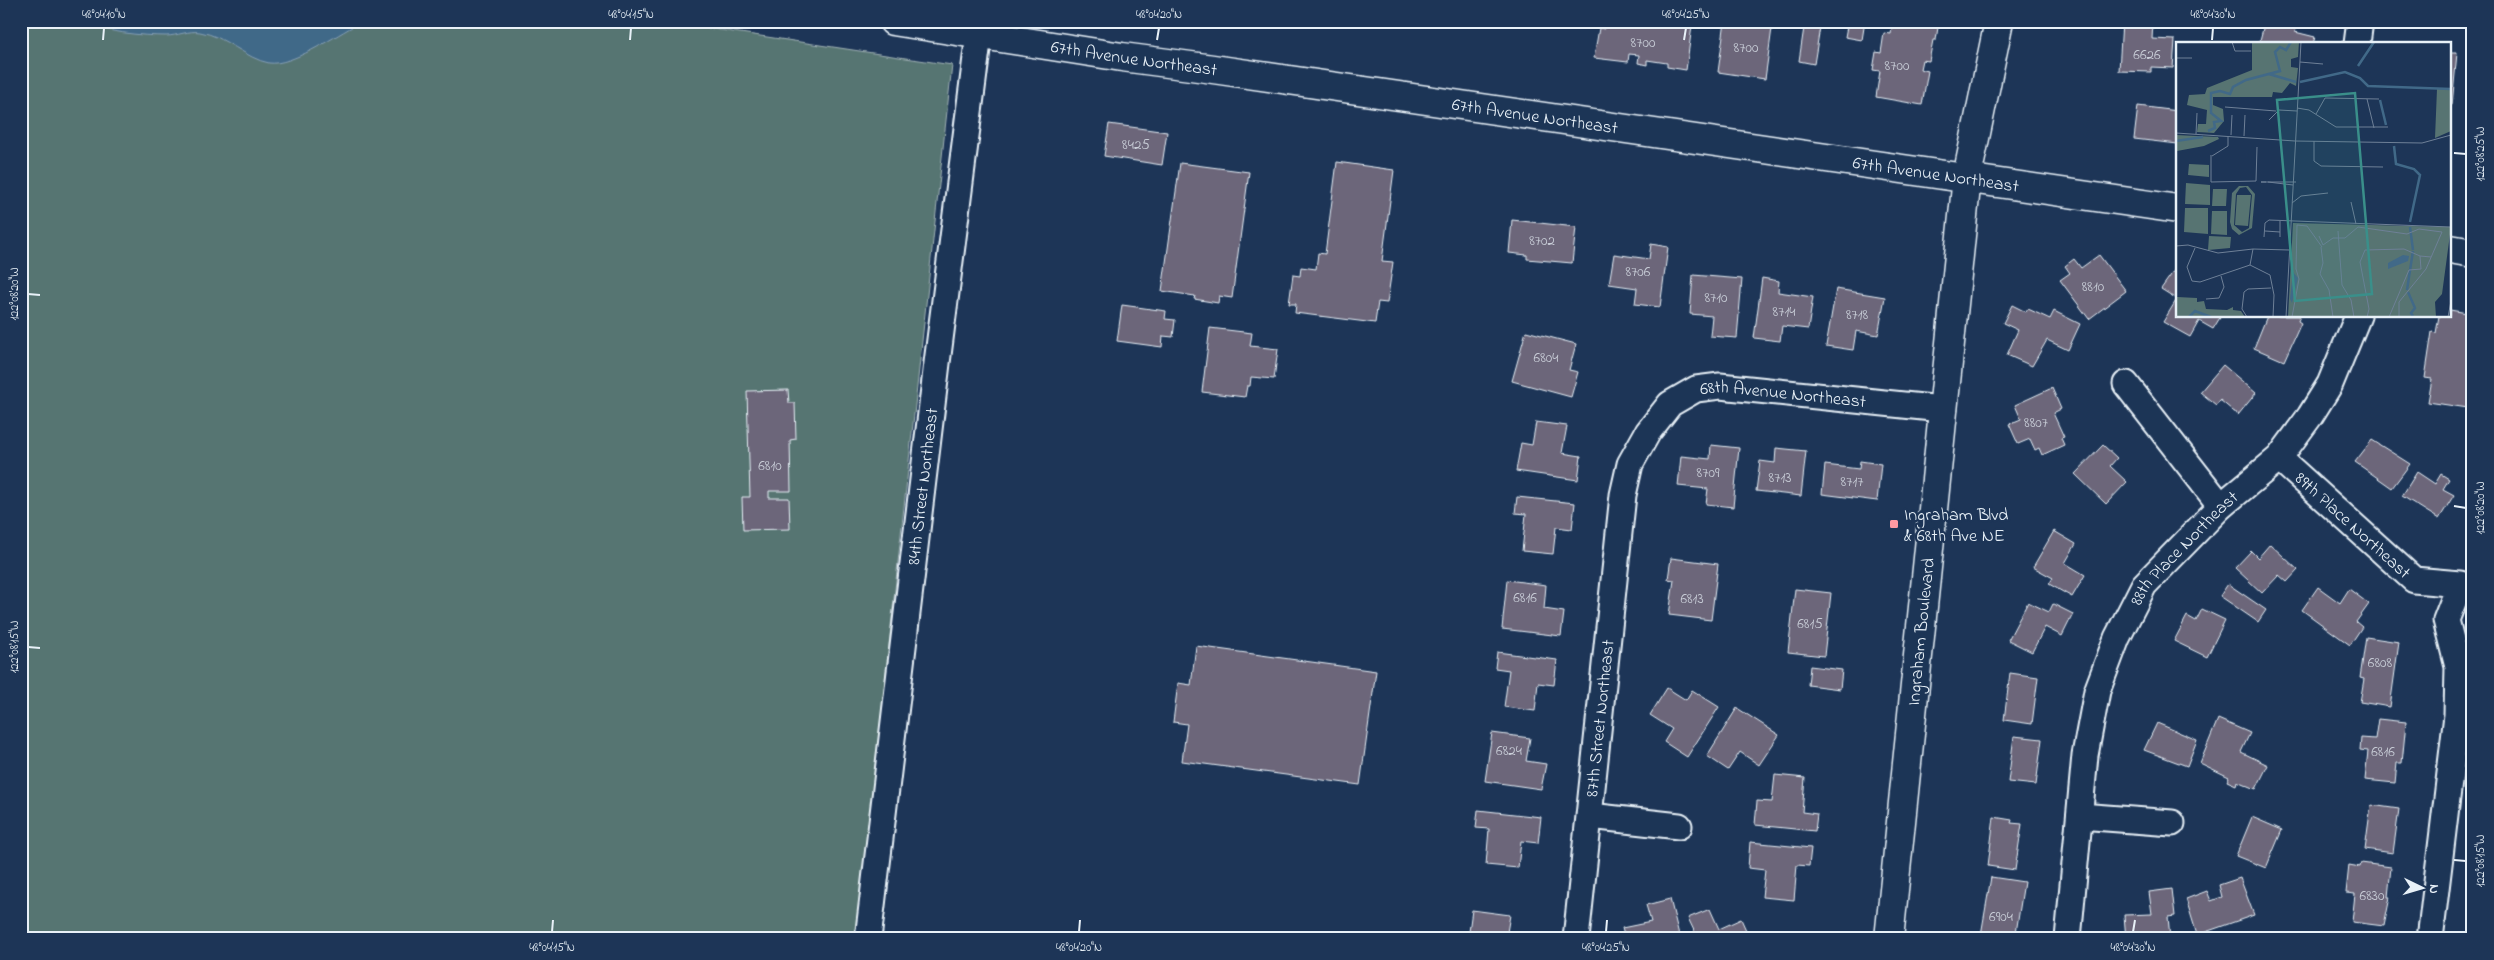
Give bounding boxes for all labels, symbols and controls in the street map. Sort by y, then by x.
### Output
text: 48°04'10"N [82,6,126,24]
text: 48°04'15"N [608,6,654,24]
text: 48°04'20"N [1136,6,1182,24]
text: 48°04'25"N [1662,6,1710,24]
text: 48°04'30"N [2190,6,2236,24]
house number: 8700 [1631,32,1656,54]
street label: 67th Avenue Northeast [1049,35,1219,84]
house number: 8700 [1734,37,1759,59]
inset map [2176,42,2452,318]
house number: 6626 [2133,44,2161,66]
house number: 8700 [1885,55,1910,77]
street label: 67th Avenue Northeast [1450,93,1620,143]
text: 122°08'25"W [2472,127,2490,181]
house number: 8425 [1122,134,1150,156]
street label: 67th Avenue Northeast [1851,151,2020,201]
house number: 8702 [1529,230,1555,252]
house number: 8706 [1626,261,1651,283]
text: 122°08'20"W [6,267,24,321]
house number: 8810 [2082,276,2105,298]
house number: 8710 [1704,287,1728,309]
house number: 8714 [1773,301,1795,323]
house number: 8718 [1846,304,1868,326]
house number: 6804 [1534,347,1558,369]
street label: 68th Avenue Northeast [1699,375,1867,416]
street label: 84th Street Northeast [902,406,947,566]
house number: 8807 [2024,412,2048,434]
house number: 6810 [758,455,782,477]
house number: 8709 [1697,462,1720,484]
house number: 8713 [1769,467,1791,489]
street label: 89th Place Northeast [2288,467,2416,586]
house number: 8717 [1841,471,1863,493]
text: 122°08'20"W [2472,481,2490,535]
street label: 88th Place Northeast [2125,486,2245,611]
place label: Ingraham Blvd & 68th Ave NE [1904,503,2008,550]
marker: Ingraham Blvd & 68th Ave NE [1888,518,1900,530]
street label: Ingraham Boulevard [1902,557,1943,707]
house number: 6816 [1513,587,1537,609]
house number: 6813 [1680,588,1704,610]
house number: 6815 [1797,613,1823,635]
text: 122°08'15"W [6,621,24,673]
street label: 87th Street Northeast [1580,638,1623,798]
house number: 6808 [2368,652,2393,674]
house number: 6824 [1496,740,1522,762]
house number: 6816 [2371,741,2395,763]
text: 122°08'15"W [2472,835,2490,887]
north arrow [2396,862,2446,912]
text: N [2423,883,2444,895]
house number: 6830 [2360,885,2385,907]
house number: 6904 [1989,906,2013,928]
text: 48°04'15"N [529,939,575,957]
text: 48°04'20"N [1056,939,1102,957]
text: 48°04'25"N [1582,939,1630,957]
text: 48°04'30"N [2110,939,2156,957]

